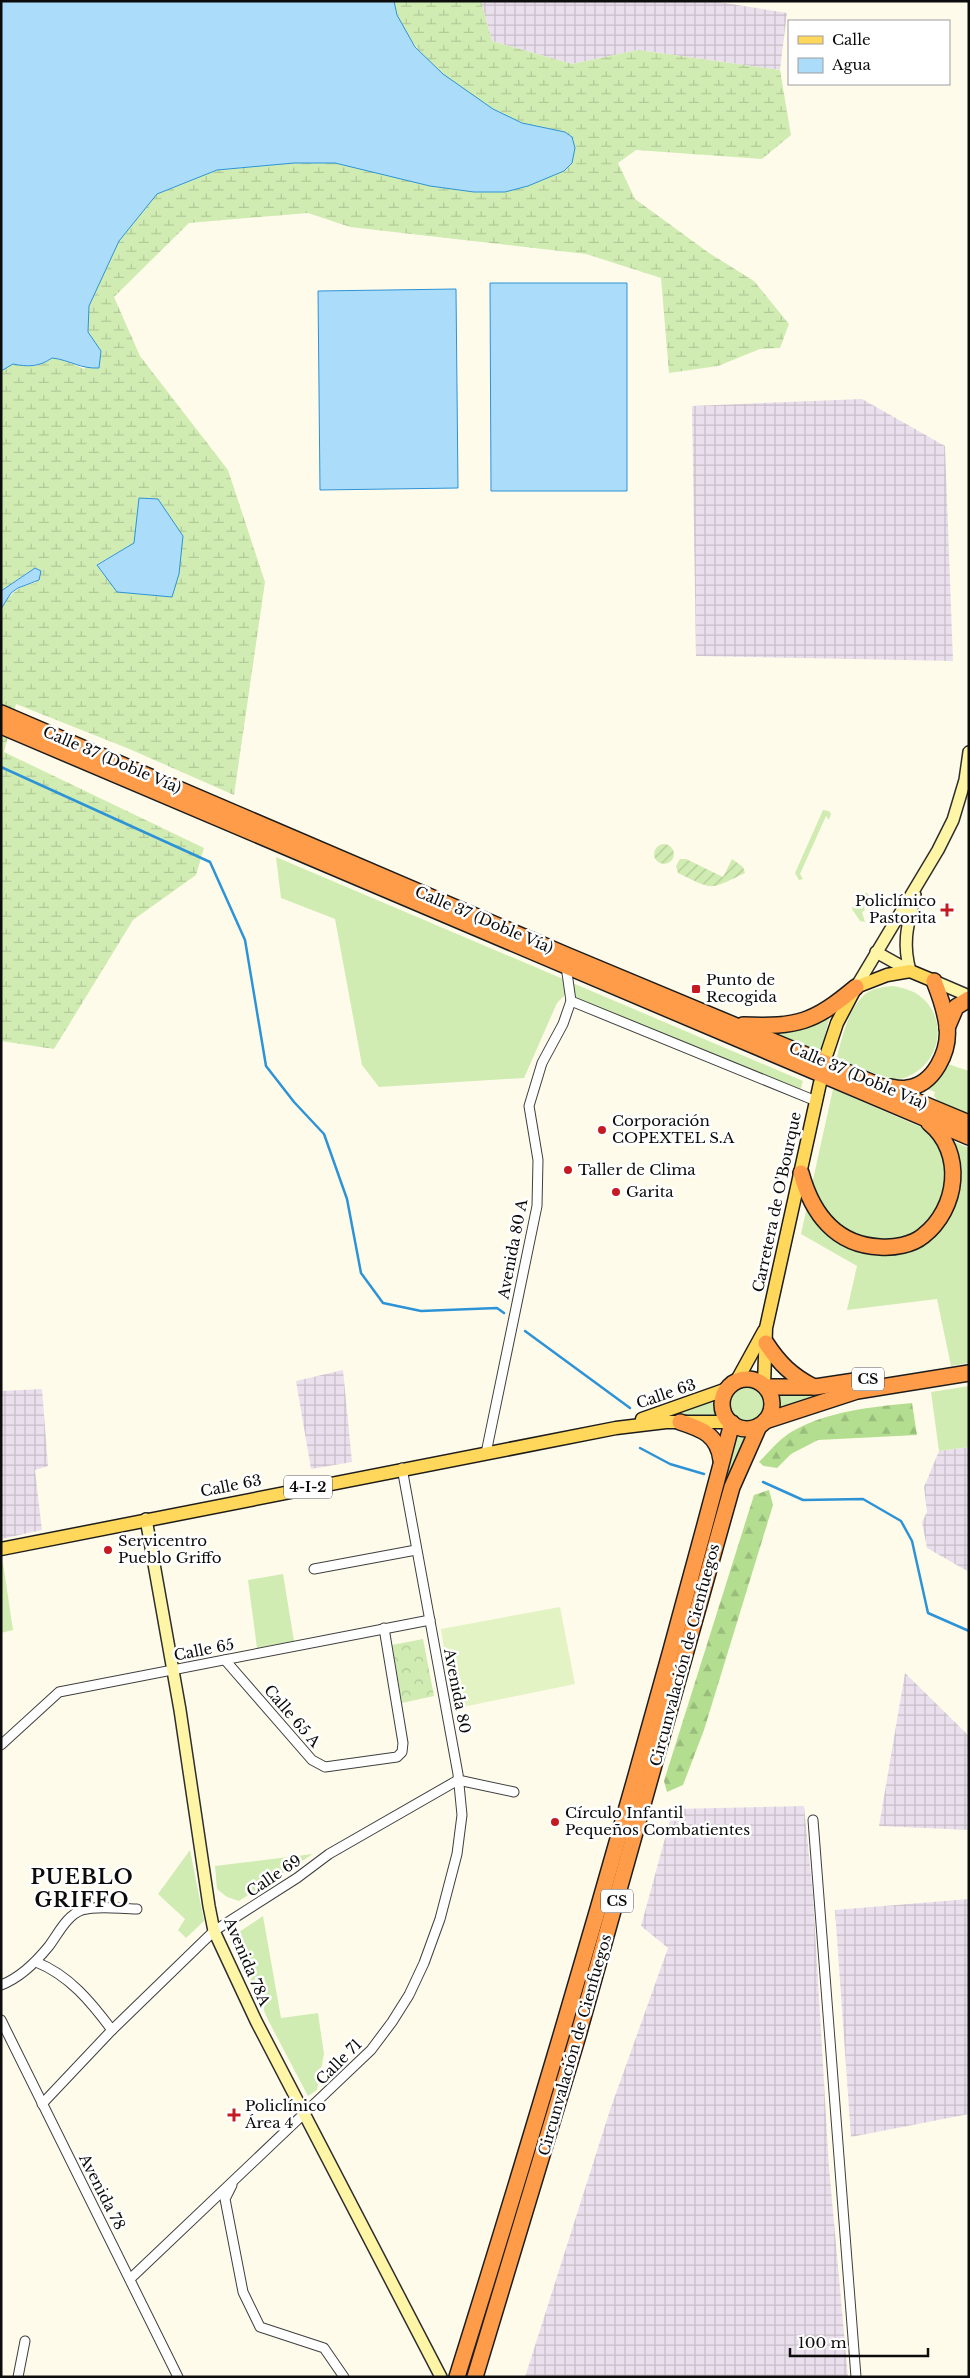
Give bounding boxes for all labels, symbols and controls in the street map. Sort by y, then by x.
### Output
legend [788,20,950,85]
text: Calle [832,30,871,49]
text: Agua [831,55,872,74]
street label: Calle 37 (Doble Vía) [40,722,184,797]
street label: Calle 37 (Doble Vía) [412,882,556,957]
place label: Policlínico Pastorita [855,891,937,927]
marker: Policlínico Pastorita [940,903,954,917]
place label: Punto de Recogida [706,970,777,1006]
marker: Punto de Recogida [690,983,702,995]
street label: Calle 37 (Doble Vía) [786,1038,930,1113]
street label: Carretera de O'Bourque [748,1110,805,1294]
place label: Corporación COPEXTEL S.A [612,1111,735,1147]
marker: Corporación COPEXTEL S.A [596,1124,608,1136]
place label: Taller de Clima [578,1160,696,1179]
marker: Taller de Clima [562,1164,574,1176]
place label: Garita [626,1182,674,1201]
marker: Garita [610,1186,622,1198]
street label: Avenida 80 A [493,1197,532,1301]
road number: CS [852,1368,884,1390]
street label: Calle 63 [633,1374,698,1413]
street label: Calle 63 [199,1470,263,1501]
road number: 4-I-2 [284,1475,332,1498]
place label: Servicentro Pueblo Griffo [118,1531,222,1567]
street label: Circunvalación de Cienfuegos [646,1541,723,1768]
marker: Servicentro Pueblo Griffo [102,1544,114,1556]
street label: Calle 65 [172,1634,236,1665]
street label: Avenida 80 [440,1646,475,1735]
street label: Calle 65 A [260,1681,325,1751]
place label: Círculo Infantil Pequeños Combatientes [565,1803,750,1839]
marker: Círculo Infantil Pequeños Combatientes [549,1816,561,1828]
street label: Calle 69 [243,1850,305,1901]
district label: PUEBLO GRIFFO [30,1865,134,1912]
road number: CS [601,1890,633,1912]
street label: Avenida 78A [220,1914,275,2009]
street label: Circunvalación de Cienfuegos [534,1932,615,2158]
street label: Calle 71 [312,2035,366,2089]
place label: Policlínico Área 4 [244,2096,326,2132]
marker: Policlínico Área 4 [227,2108,241,2122]
street label: Avenida 78 [75,2150,130,2233]
scale bar [790,2326,928,2358]
text: 100 m [798,2333,847,2352]

